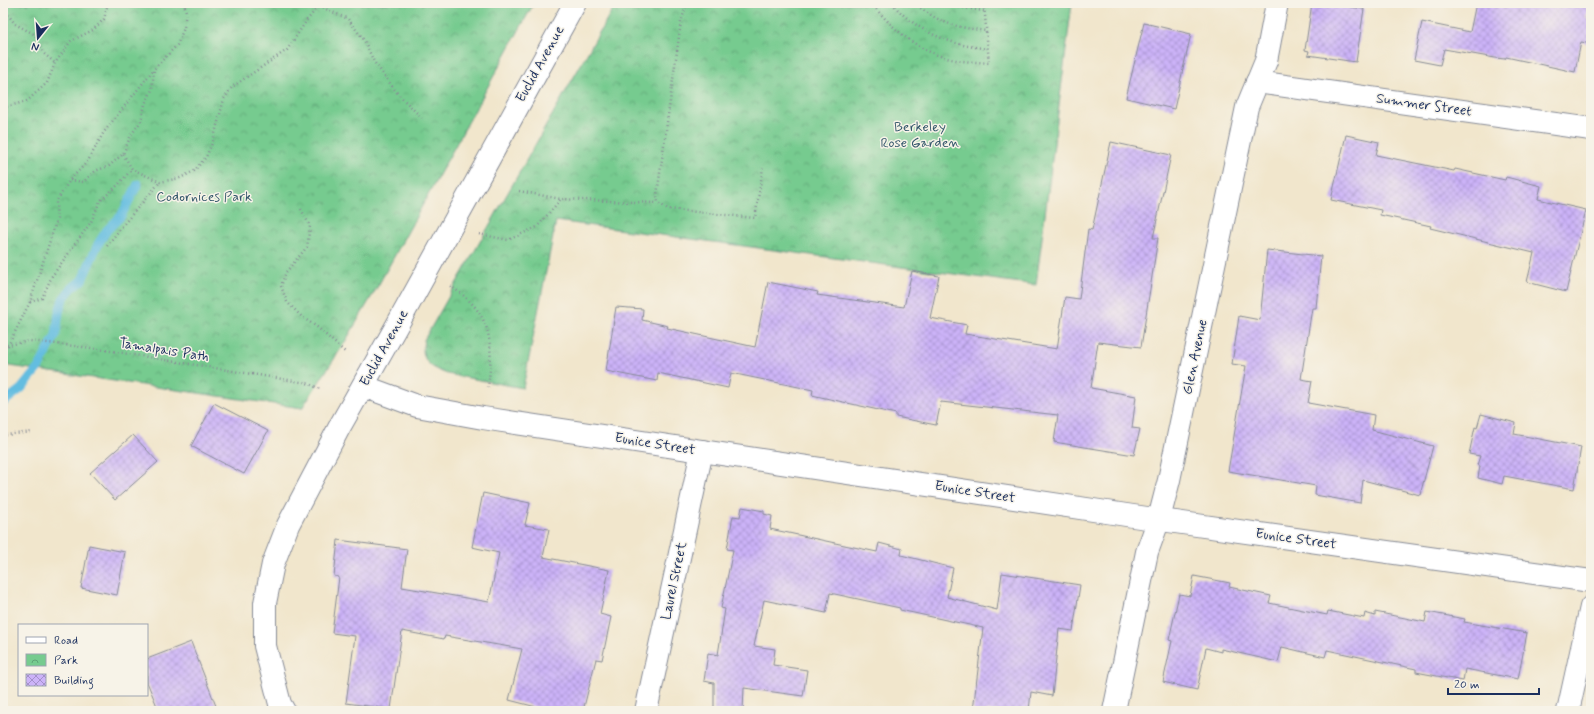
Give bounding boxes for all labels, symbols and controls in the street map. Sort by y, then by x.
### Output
north arrow [18,18,58,58]
street label: Euclid Avenue [512,22,569,106]
text: N [30,39,41,54]
street label: Summer Street [1375,89,1473,121]
park label: Berkeley Rose Garden [880,118,960,152]
park label: Codornices Park [156,188,252,206]
street label: Euclid Avenue [356,306,413,390]
street label: Glen Avenue [1178,318,1212,396]
street label: Tamalpais Path [118,334,210,366]
street label: Eunice Street [613,429,697,459]
street label: Eunice Street [933,477,1017,507]
street label: Eunice Street [1254,524,1338,554]
street label: Laurel Street [657,540,691,622]
legend [18,624,148,696]
text: Road [54,633,78,649]
text: Park [54,653,78,669]
scale bar [1448,670,1539,696]
text: Building [54,673,94,690]
text: 20 m [1454,677,1480,693]

